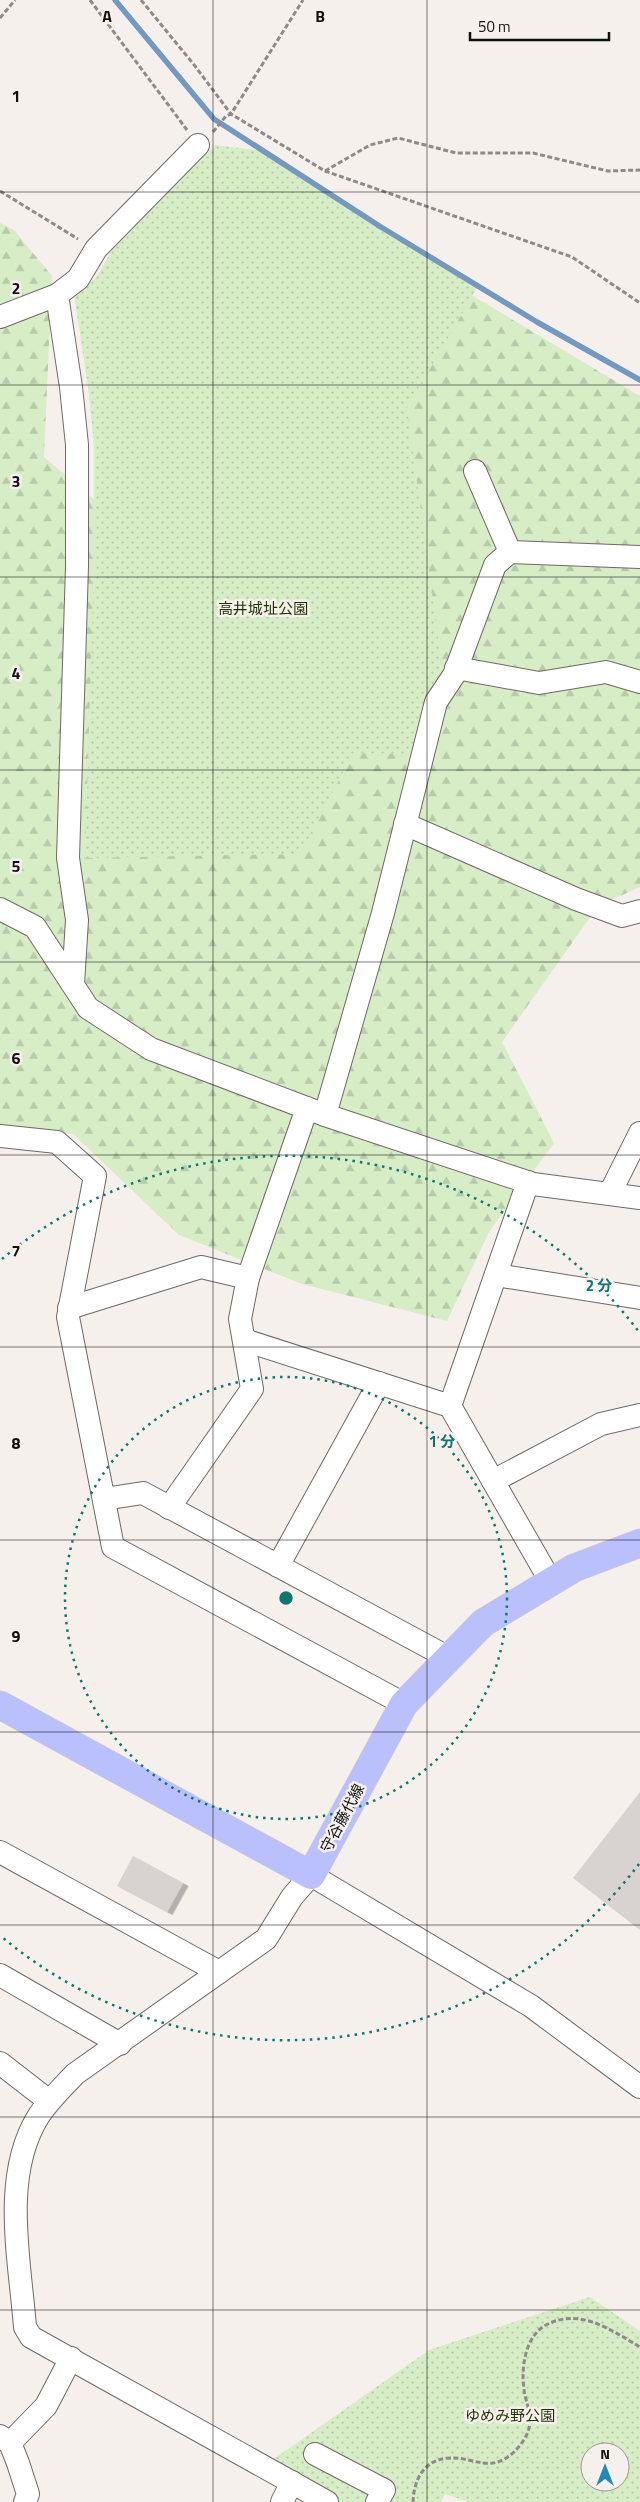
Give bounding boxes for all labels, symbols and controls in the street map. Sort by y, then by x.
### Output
text: A [102,4,112,28]
text: B [315,4,325,28]
scale bar [470,10,609,42]
text: 50 m [478,15,511,38]
text: 1 [12,84,20,108]
text: 2 [12,276,20,300]
text: 3 [12,469,20,493]
park label: 高井城址公園 [218,597,308,620]
text: 4 [12,661,21,685]
text: 5 [12,854,21,878]
text: 6 [12,1046,21,1070]
text: 7 [12,1239,20,1263]
text: 2 分 [586,1274,612,1297]
text: 1 分 [429,1430,455,1453]
text: 8 [12,1431,21,1455]
centre of rings [277,1589,295,1607]
text: 9 [12,1624,21,1648]
street label: 守谷藤代線 [314,1779,370,1857]
park label: ゆめみ野公園 [465,2404,555,2427]
north arrow [580,2442,630,2492]
text: N [600,2443,610,2464]

